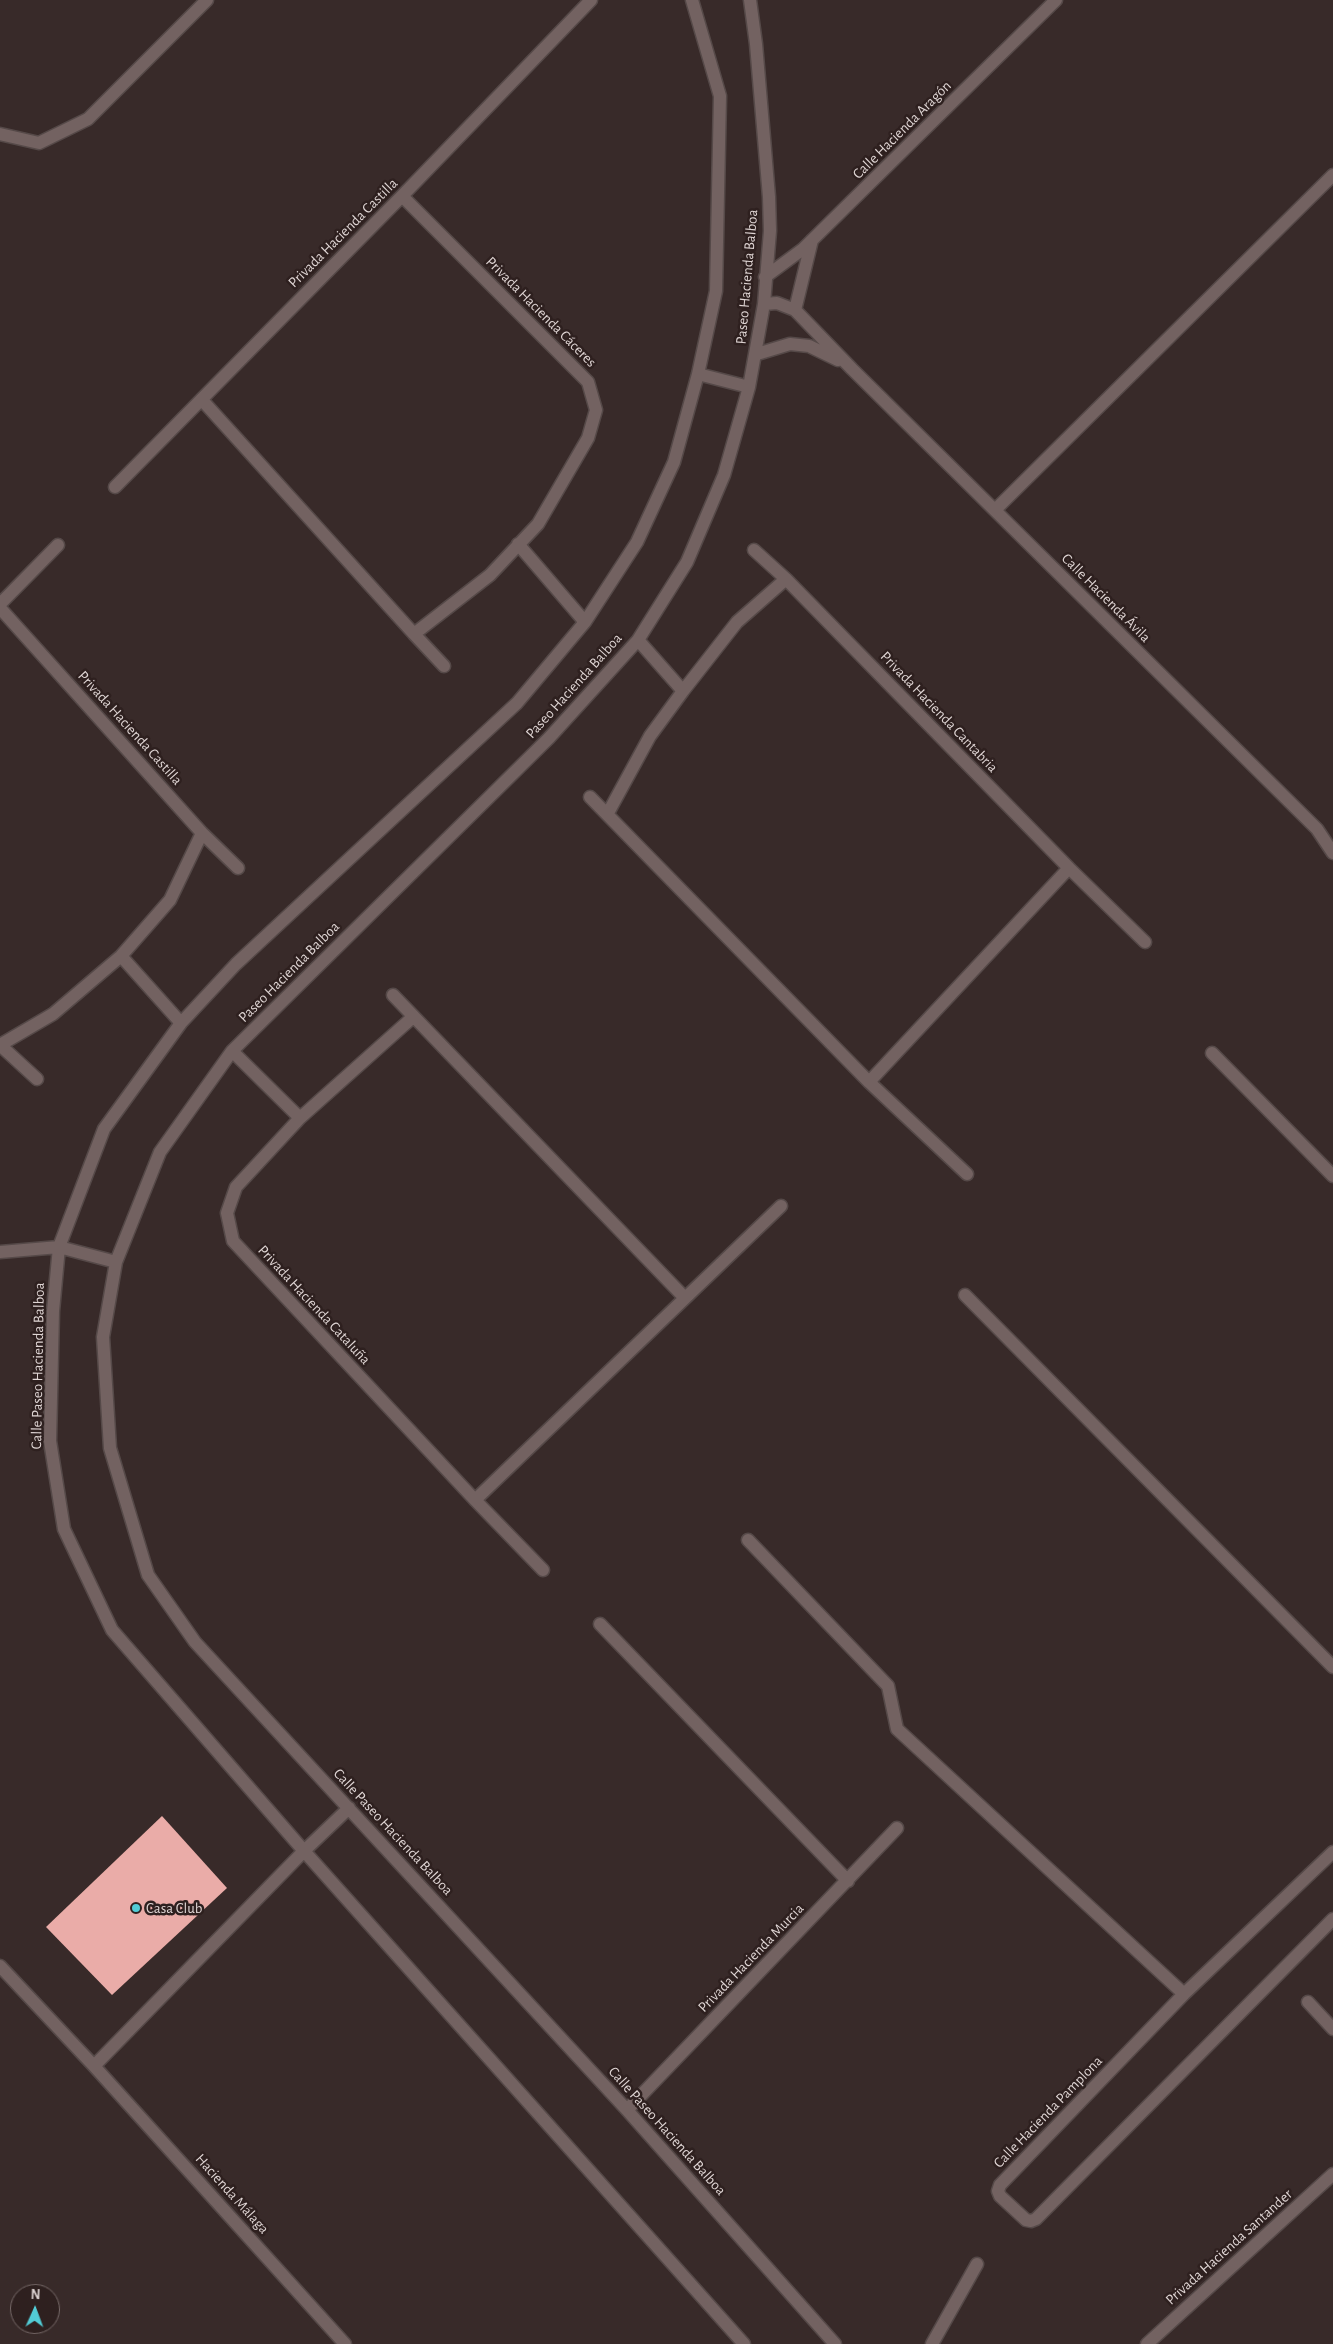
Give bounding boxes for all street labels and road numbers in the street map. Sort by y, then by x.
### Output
street label: Calle Hacienda Aragón [849,77,955,183]
street label: Privada Hacienda Castilla [285,175,401,291]
street label: Paseo Hacienda Balboa [732,209,762,345]
street label: Privada Hacienda Cáceres [482,253,600,371]
street label: Calle Hacienda Ávila [1058,550,1154,646]
street label: Paseo Hacienda Balboa [522,630,626,742]
street label: Privada Hacienda Cantabria [876,648,1002,776]
street label: Privada Hacienda Castilla [74,667,186,789]
street label: Paseo Hacienda Balboa [235,918,343,1026]
street label: Privada Hacienda Cataluña [254,1242,374,1368]
street label: Calle Paseo Hacienda Balboa [28,1282,48,1450]
street label: Calle Paseo Hacienda Balboa [329,1765,457,1899]
street label: Privada Hacienda Murcia [694,1900,808,2016]
street label: Calle Hacienda Pamplona [990,2052,1106,2172]
street label: Calle Paseo Hacienda Balboa [604,2063,730,2199]
street label: Hacienda Málaga [191,2150,273,2238]
street label: Privada Hacienda Santander [1162,2185,1296,2309]

